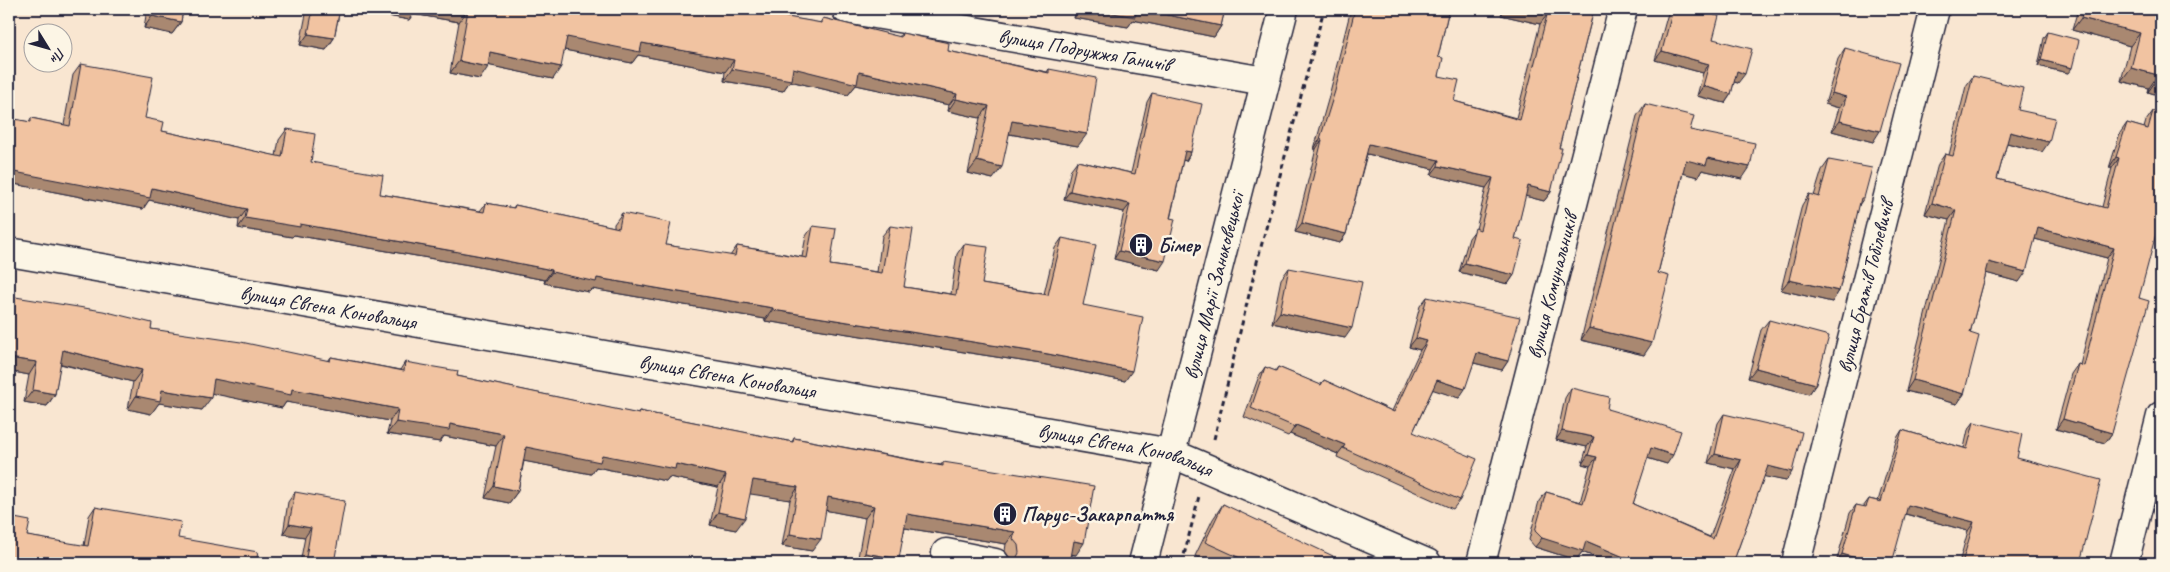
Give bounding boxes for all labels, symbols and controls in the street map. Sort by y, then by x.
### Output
north arrow [22,22,72,72]
street label: вулиця Подружжя Ганичів [997,22,1177,78]
text: Пн [46,45,69,67]
street label: вулиця Марії Заньковецької [1177,186,1251,382]
street label: вулиця Братів Тобілевичів [1831,193,1901,375]
street label: вулиця Комунальників [1521,206,1584,362]
building icon: Бімер [1128,232,1154,258]
place label: Бімер [1158,232,1201,258]
street label: вулиця Євгена Коновальця [238,279,420,336]
street label: вулиця Євгена Коновальця [637,348,819,405]
street label: вулиця Євгена Коновальця [1036,417,1218,483]
building icon: Парус-Закарпаття [992,501,1018,527]
place label: Парус-Закарпаття [1022,501,1174,528]

